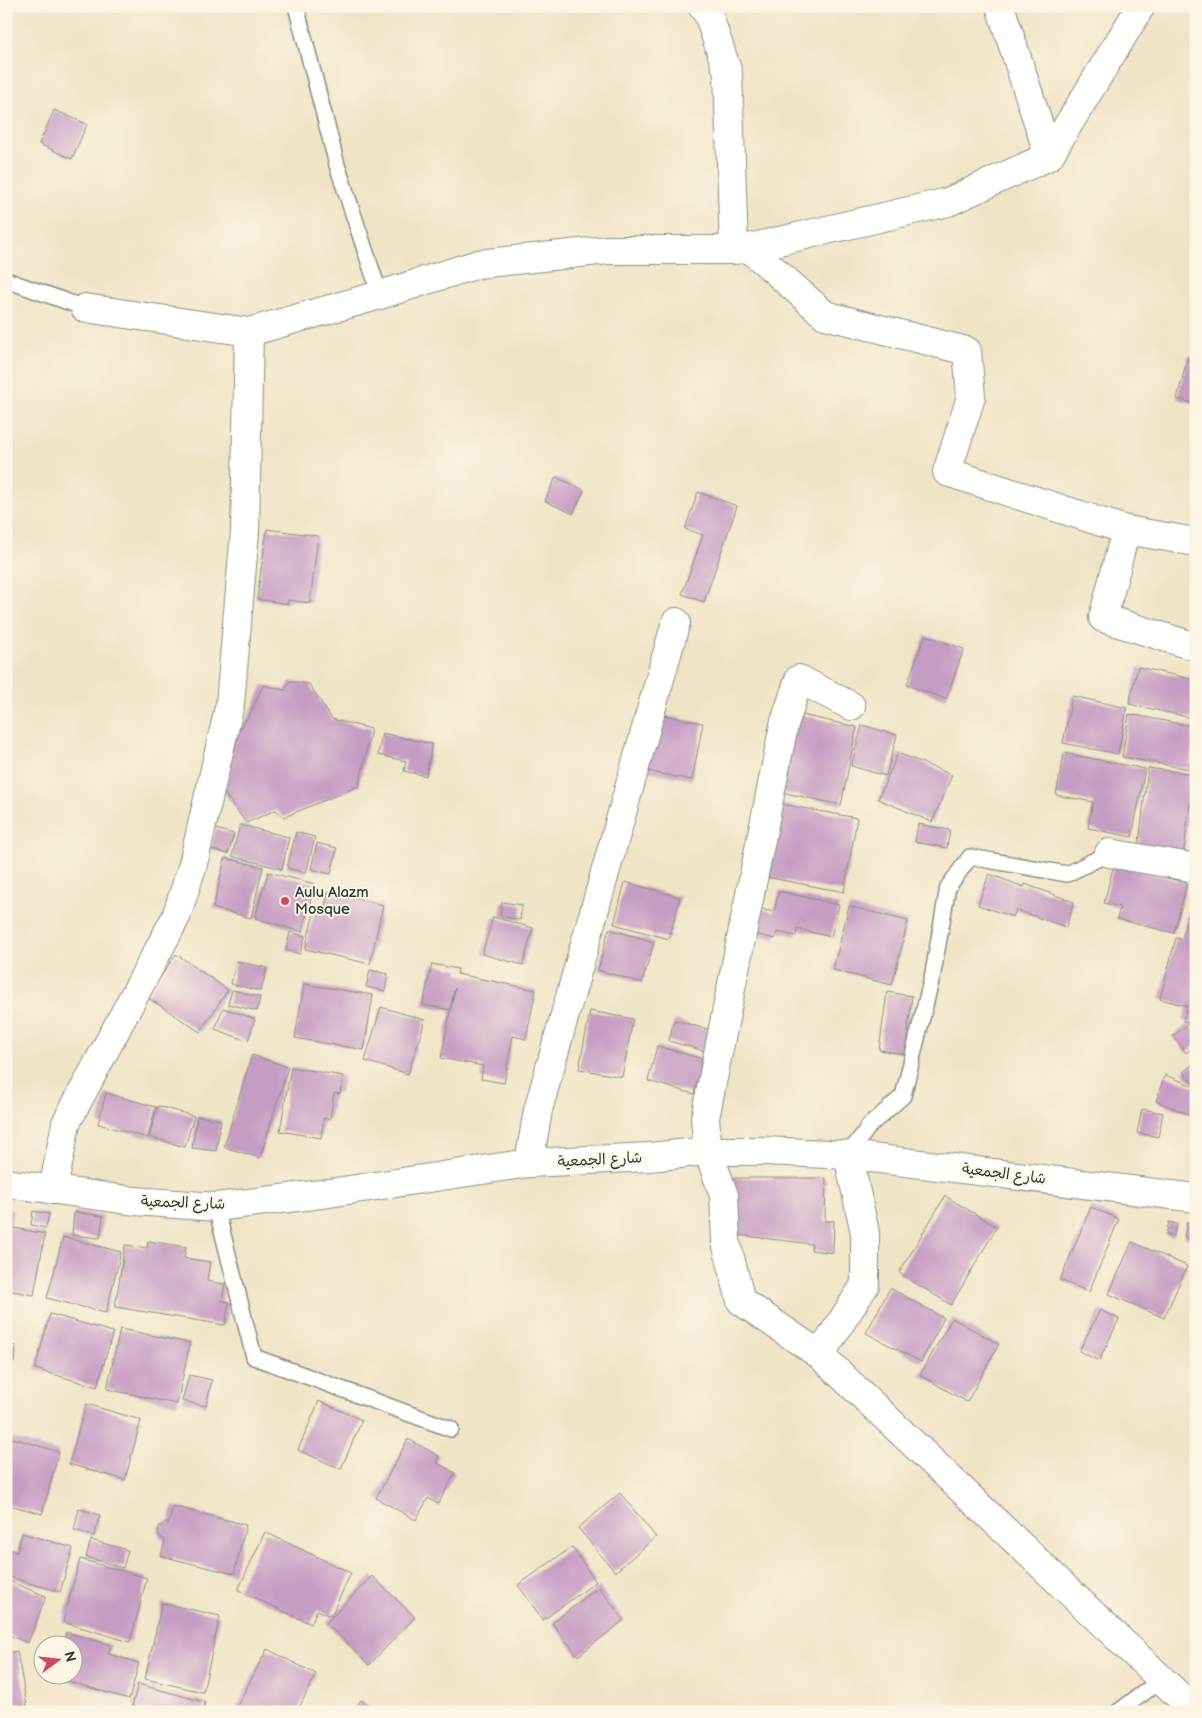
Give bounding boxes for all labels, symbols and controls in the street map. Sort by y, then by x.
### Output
place label: Aulu Alazm Mosque [295,883,369,919]
marker: Aulu Alazm Mosque [279,895,291,907]
street label: شارع الجمعية [557,1148,643,1172]
street label: شارع الجمعية [961,1159,1047,1189]
street label: شارع الجمعية [141,1192,225,1214]
north arrow [32,1636,82,1686]
text: N [61,1649,80,1664]

